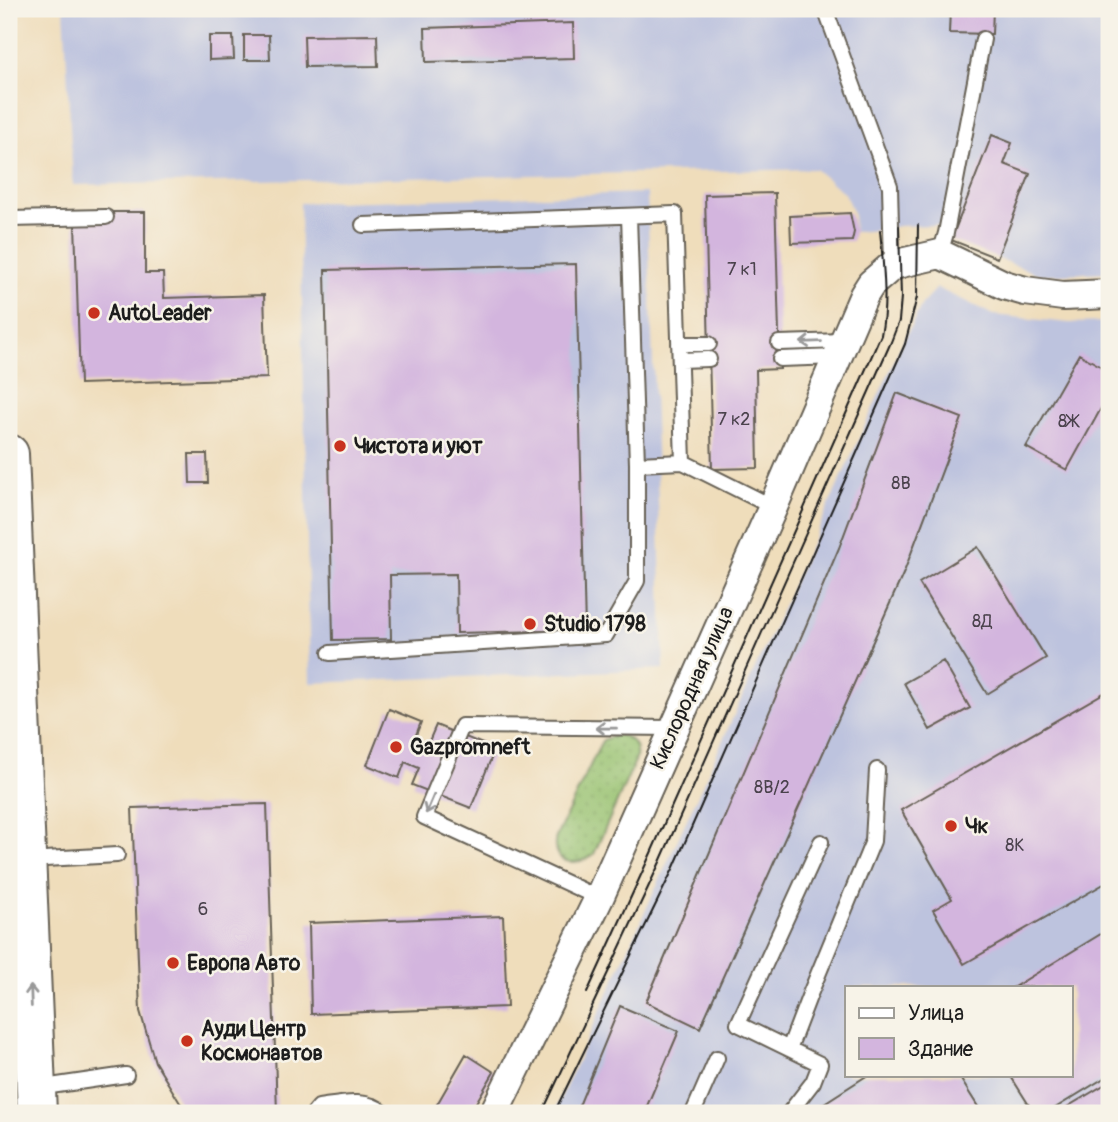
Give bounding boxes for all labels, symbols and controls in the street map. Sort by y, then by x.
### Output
house number: 7 к1 [727,258,757,281]
place label: AutoLeader [108,300,212,327]
marker: AutoLeader [86,305,102,321]
one-way arrow [800,335,823,349]
house number: 7 к2 [718,408,750,431]
house number: 8Ж [1058,410,1080,433]
place label: Чистота и уют [354,433,483,460]
marker: Чистота и уют [332,438,348,454]
house number: 8В [891,472,911,495]
street label: Кислородная улица [644,602,740,774]
house number: 8Д [972,610,992,633]
place label: Studio 1798 [544,611,646,638]
marker: Studio 1798 [522,616,538,632]
one-way arrow [595,721,618,735]
place label: Gazpromneft [410,734,531,761]
marker: Gazpromneft [388,739,404,755]
house number: 8В/2 [754,776,790,799]
one-way arrow [422,792,435,814]
place label: Чк [965,813,989,840]
marker: Чк [943,818,959,834]
house number: 8К [1005,834,1025,857]
house number: 6 [198,898,208,921]
place label: Европа Авто [187,950,301,977]
marker: Европа Авто [165,955,181,971]
one-way arrow [25,985,38,1008]
legend [845,986,1072,1076]
text: Улица [908,1000,964,1027]
place label: Ауди Центр Космонавтов [201,1016,323,1067]
marker: Ауди Центр Космонавтов [179,1033,195,1049]
text: Здание [908,1036,974,1063]

